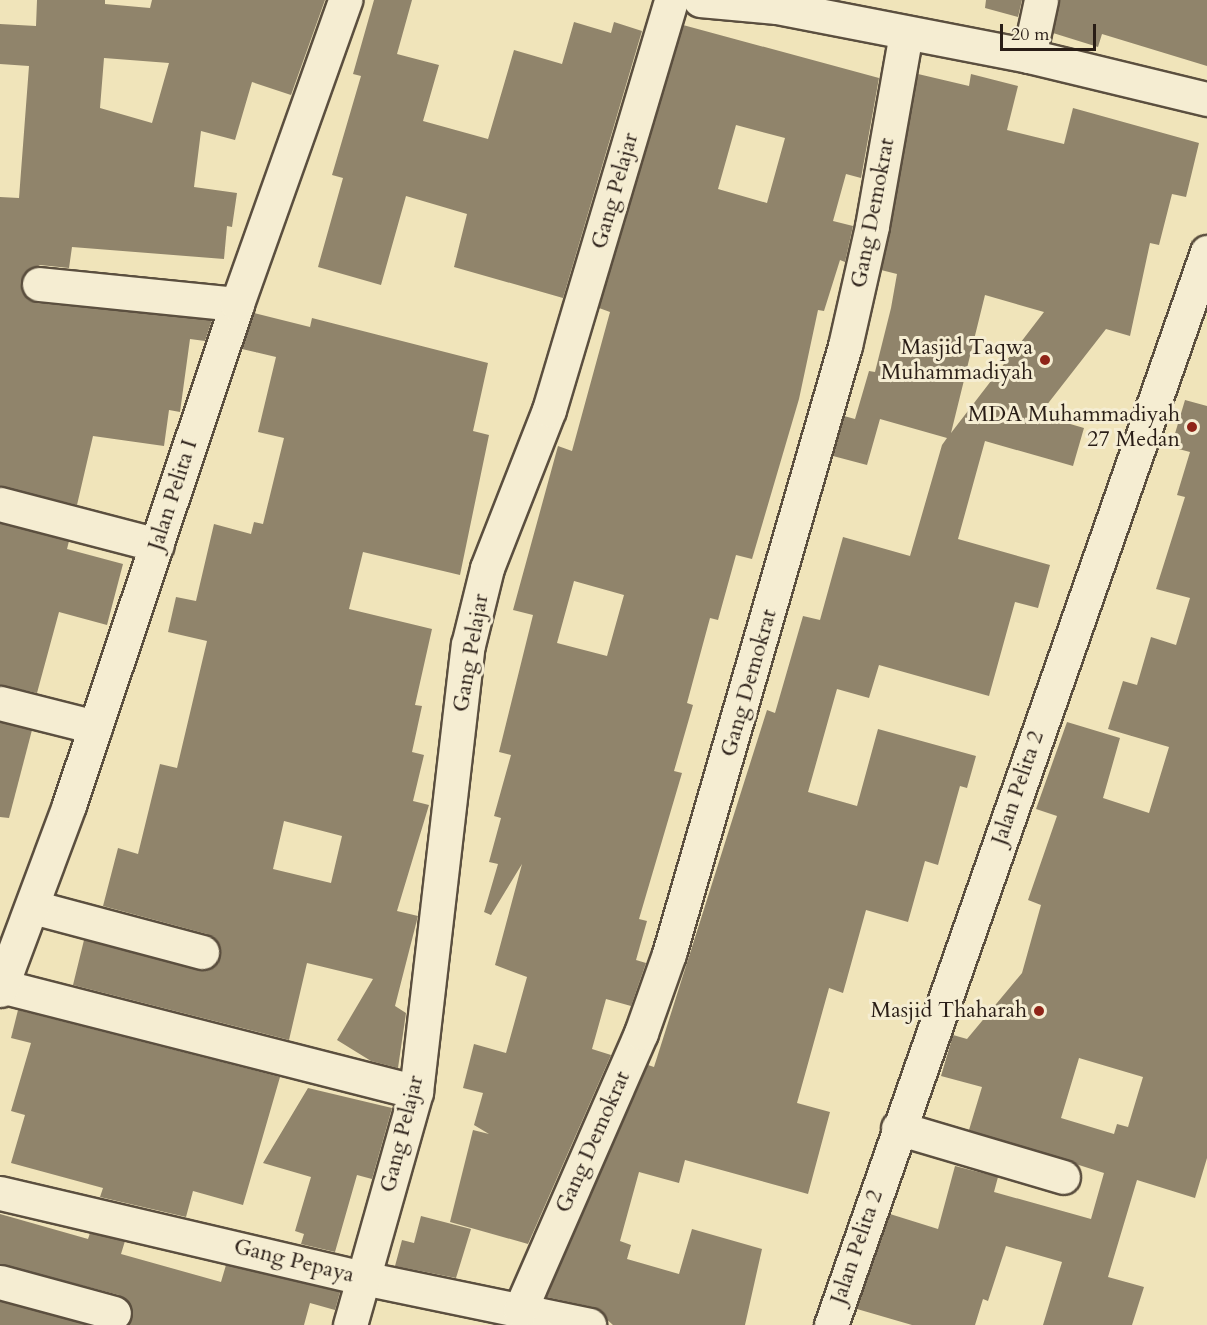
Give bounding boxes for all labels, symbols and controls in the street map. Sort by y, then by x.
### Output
scale bar [1003,12,1099,50]
text: 20 m [1011,22,1050,47]
street label: Gang Pelajar [586,130,644,252]
street label: Gang Demokrat [846,136,900,290]
place label: Masjid Taqwa Muhammadiyah [881,334,1033,386]
marker: Masjid Taqwa Muhammadiyah [1038,353,1052,367]
place label: MDA Muhammadiyah 27 Medan [968,401,1180,452]
marker: MDA Muhammadiyah 27 Medan [1185,420,1199,434]
street label: Jalan Pelita I [143,436,203,554]
street label: Gang Pelajar [448,592,494,714]
street label: Gang Demokrat [715,606,783,760]
street label: Jalan Pelita 2 [986,727,1050,849]
place label: Masjid Thaharah [871,998,1027,1024]
marker: Masjid Thaharah [1032,1004,1046,1018]
street label: Gang Demokrat [550,1067,636,1217]
street label: Gang Pelajar [375,1073,429,1195]
street label: Jalan Pelita 2 [825,1186,889,1308]
street label: Gang Pepaya [231,1233,357,1289]

